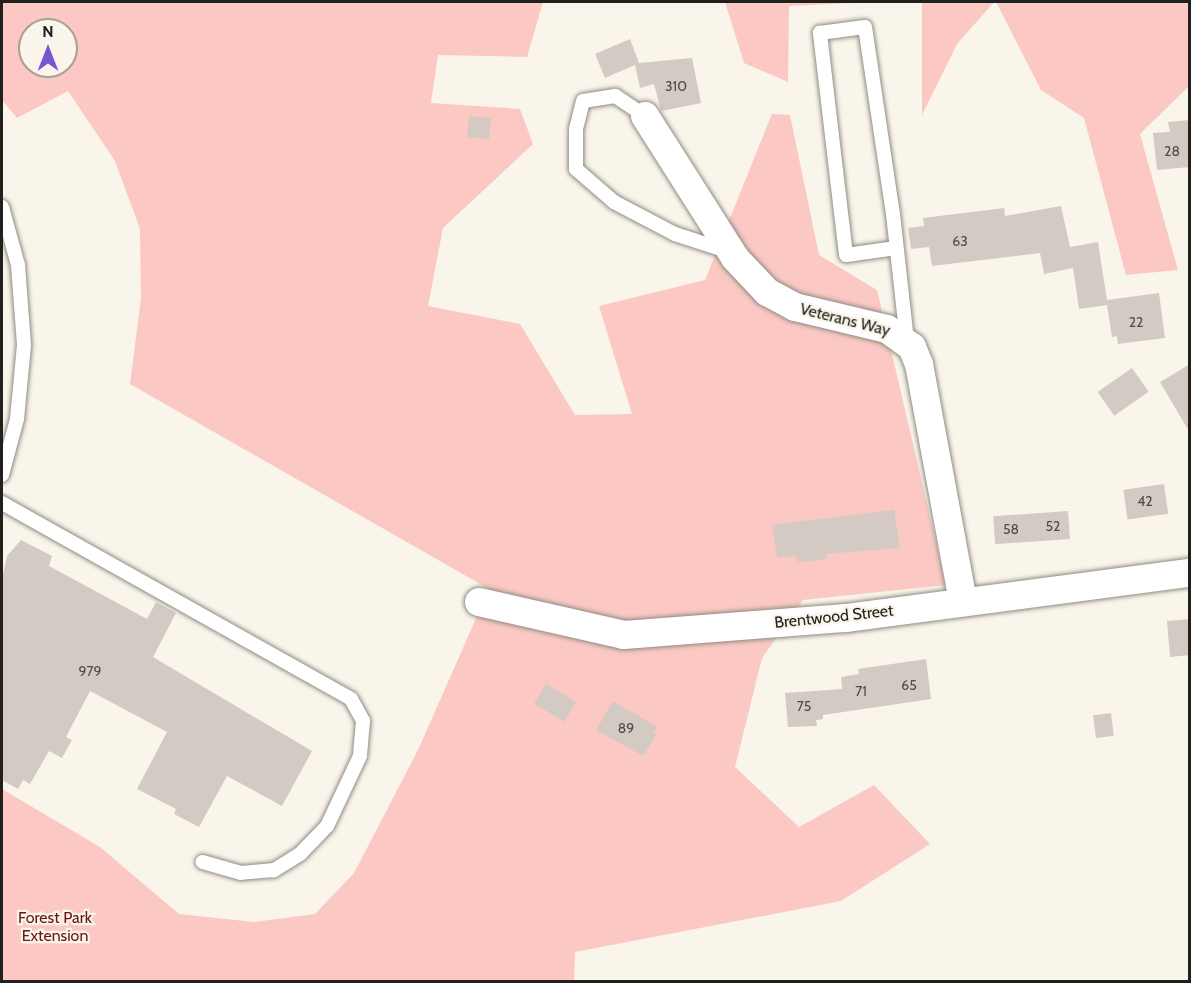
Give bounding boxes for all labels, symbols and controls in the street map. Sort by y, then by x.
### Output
north arrow [18,18,78,78]
text: N [42,22,54,41]
house number: 310 [665,78,687,94]
house number: 28 [1164,143,1180,159]
house number: 63 [952,233,968,249]
street label: Veterans Way [798,300,892,340]
house number: 22 [1129,314,1143,330]
house number: 42 [1137,493,1153,509]
house number: 52 [1046,518,1060,534]
house number: 58 [1003,521,1019,537]
street label: Brentwood Street [774,601,894,633]
house number: 979 [79,663,101,679]
house number: 65 [901,677,917,693]
house number: 71 [855,683,867,699]
house number: 75 [797,698,811,714]
house number: 89 [618,720,634,736]
park label: Forest Park Extension [18,908,92,946]

